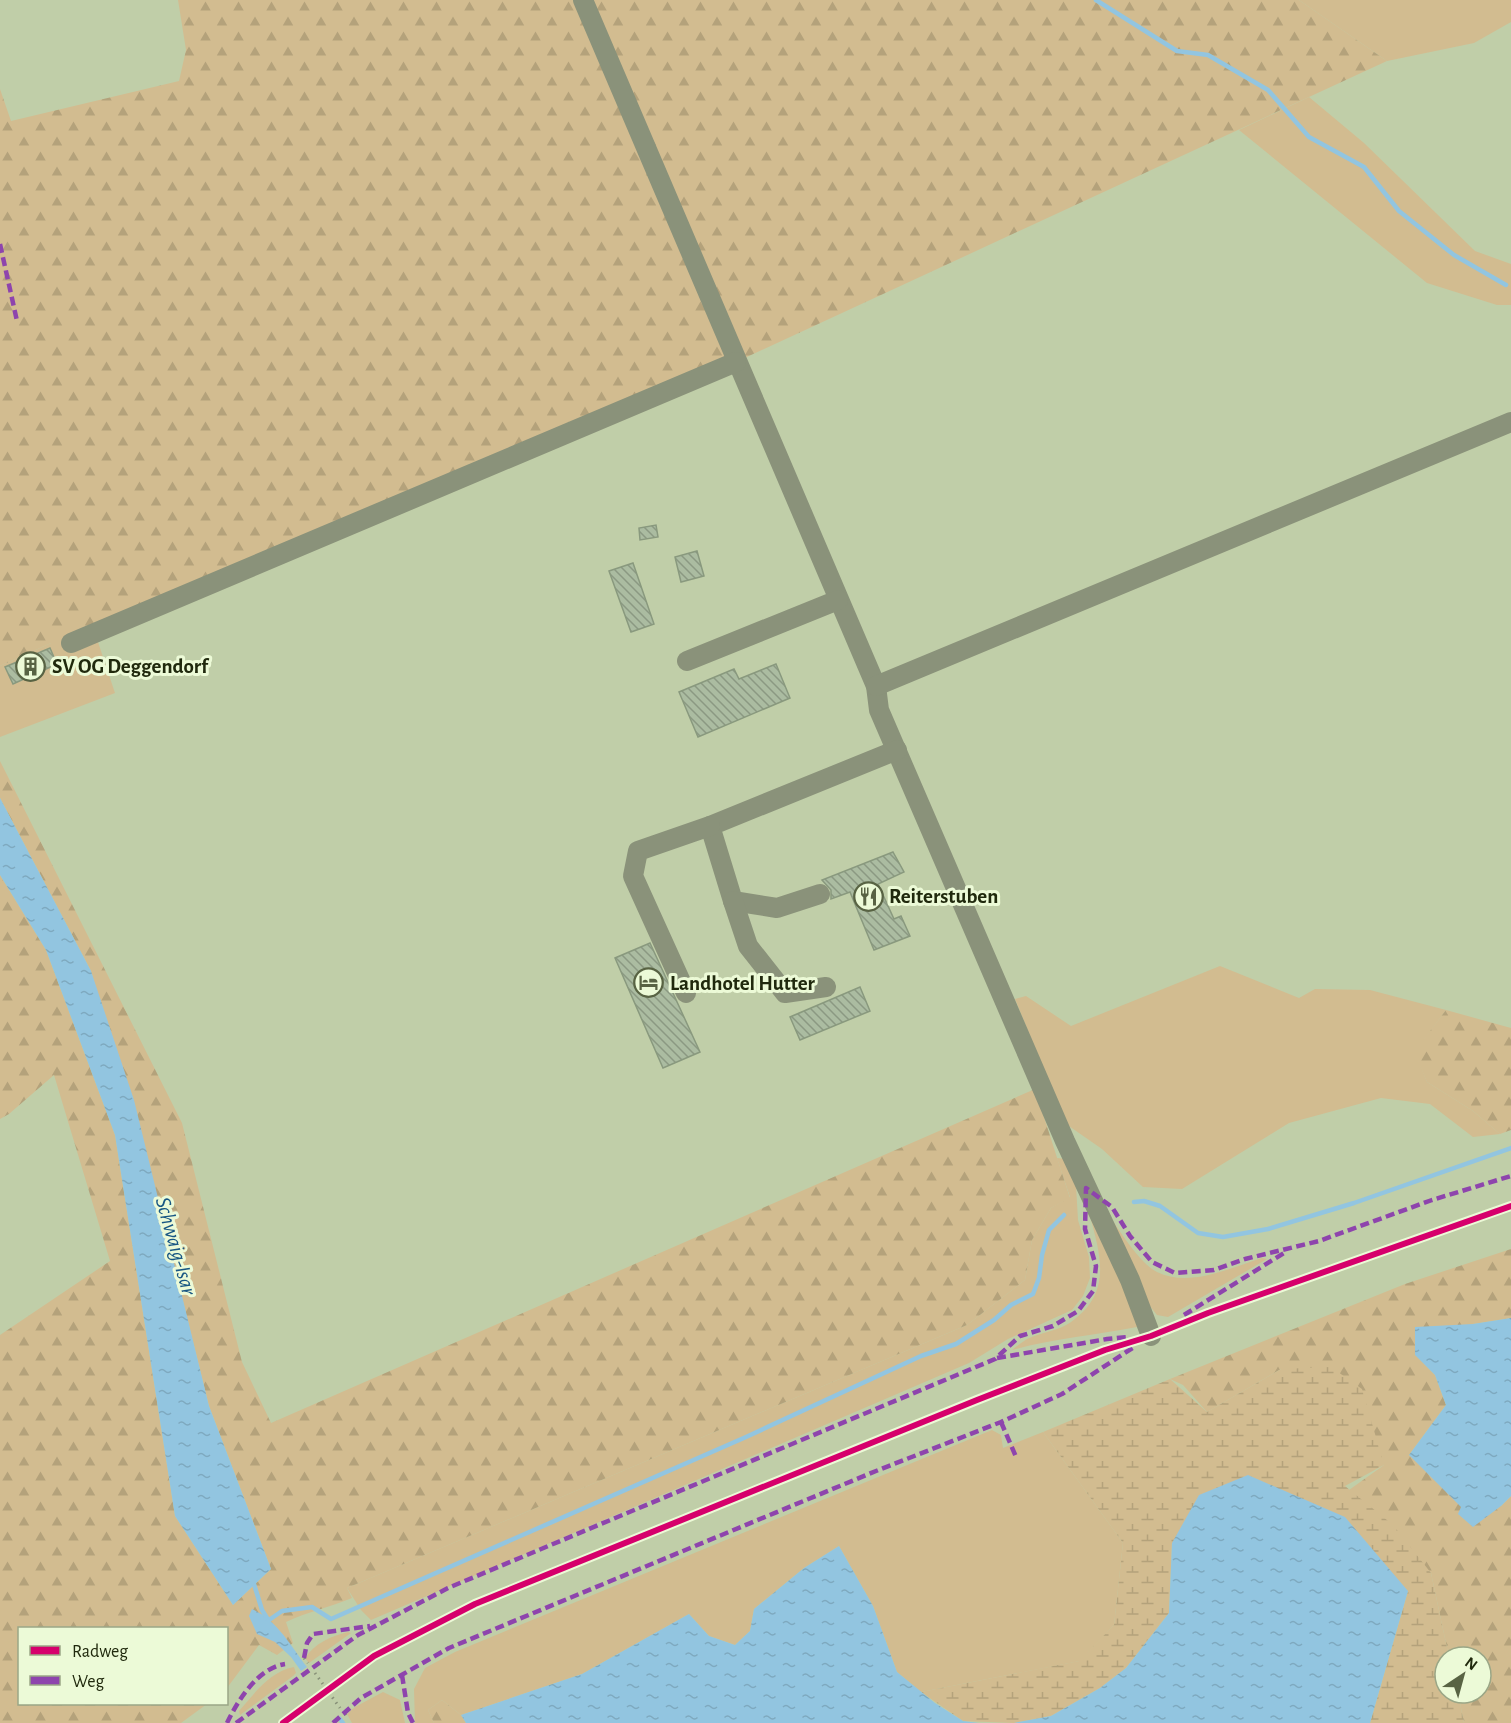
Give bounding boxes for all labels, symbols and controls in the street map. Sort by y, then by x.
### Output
building icon: SV OG Deggendorf [15,650,47,682]
place label: SV OG Deggendorf [52,656,210,677]
restaurant icon: Reiterstuben [852,880,884,912]
place label: Reiterstuben [889,886,998,907]
hotel icon: Landhotel Hutter [633,967,665,999]
place label: Landhotel Hutter [670,973,816,994]
water label: Schwaig-Isar [152,1195,201,1298]
legend [18,1627,228,1705]
text: Radweg [72,1643,128,1661]
north arrow [1433,1645,1493,1705]
text: N [1462,1654,1480,1673]
text: Weg [72,1673,104,1691]

